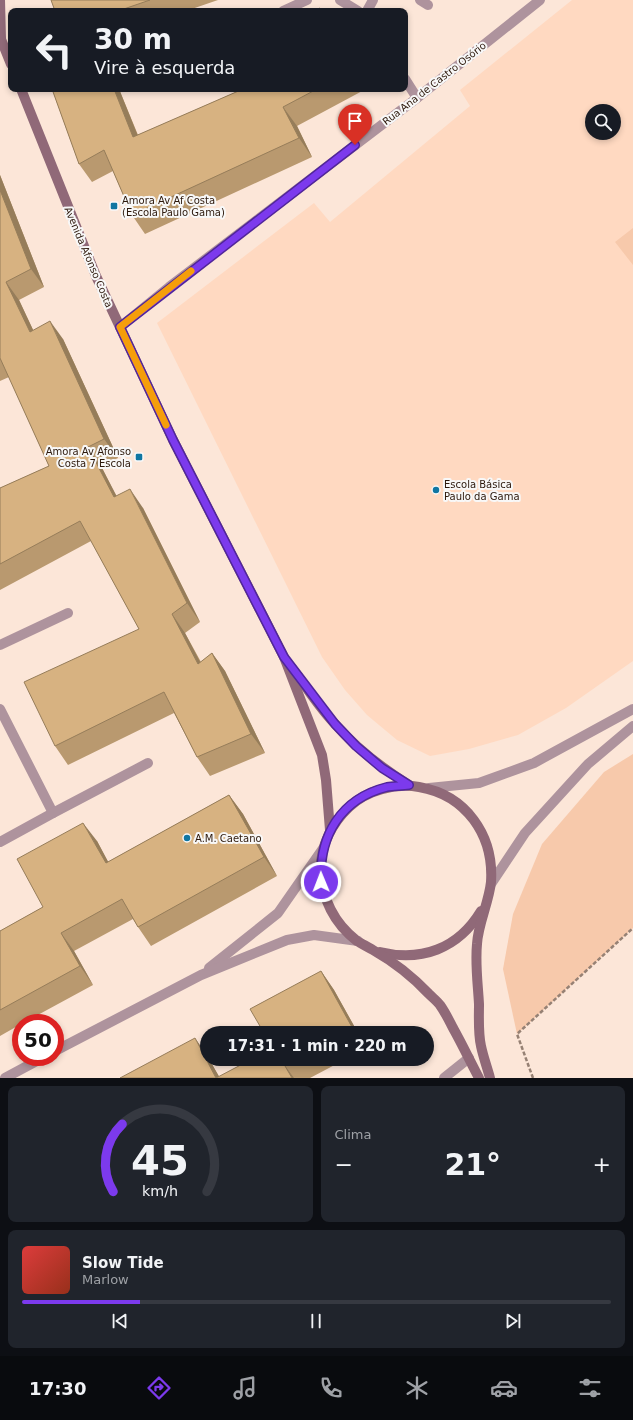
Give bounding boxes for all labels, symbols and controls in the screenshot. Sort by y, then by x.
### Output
text: 30 m [94,23,172,56]
icon: left [28,24,80,76]
street label: Rua Ana de Castro Osório [381,40,488,127]
text: Vire à esquerda [94,57,235,78]
pin [338,104,372,145]
map controls [585,104,621,140]
button: search [585,104,621,140]
icon: arrive [344,110,366,132]
place label: Amora Av Af Costa (Escola Paulo Gama) [122,195,225,218]
marker: Amora Av Af Costa (Escola Paulo Gama) [109,201,119,211]
street label: Avenida Afonso Costa [62,205,115,309]
place label: Amora Av Afonso Costa 7 Escola [46,446,131,469]
marker: Amora Av Afonso Costa 7 Escola [134,452,144,462]
place label: Escola Básica Paulo da Gama [444,479,520,502]
marker: Escola Básica Paulo da Gama [431,485,441,495]
marker: A.M. Caetano [182,833,192,843]
place label: A.M. Caetano [195,833,262,844]
position arrow [300,861,342,903]
speed limit sign: 50 [12,1014,64,1066]
text: 17:31 · 1 min · 220 m [227,1037,407,1055]
text: Clima [335,1127,371,1142]
text: 45 [131,1136,189,1185]
text: 21° [444,1147,501,1182]
text: − [335,1152,353,1177]
text: + [593,1152,611,1177]
text: km/h [142,1183,178,1199]
text: Slow Tide [82,1254,164,1272]
text: Marlow [82,1272,129,1287]
icon: previous [109,1310,131,1332]
icon: pause [305,1310,327,1332]
icon: next [502,1310,524,1332]
icon: directions [145,1374,173,1402]
icon: music [231,1374,259,1402]
icon: phone [317,1374,345,1402]
icon: climate [403,1374,431,1402]
icon: car [490,1374,518,1402]
icon: filters [576,1374,604,1402]
text: 17:30 [29,1378,86,1399]

